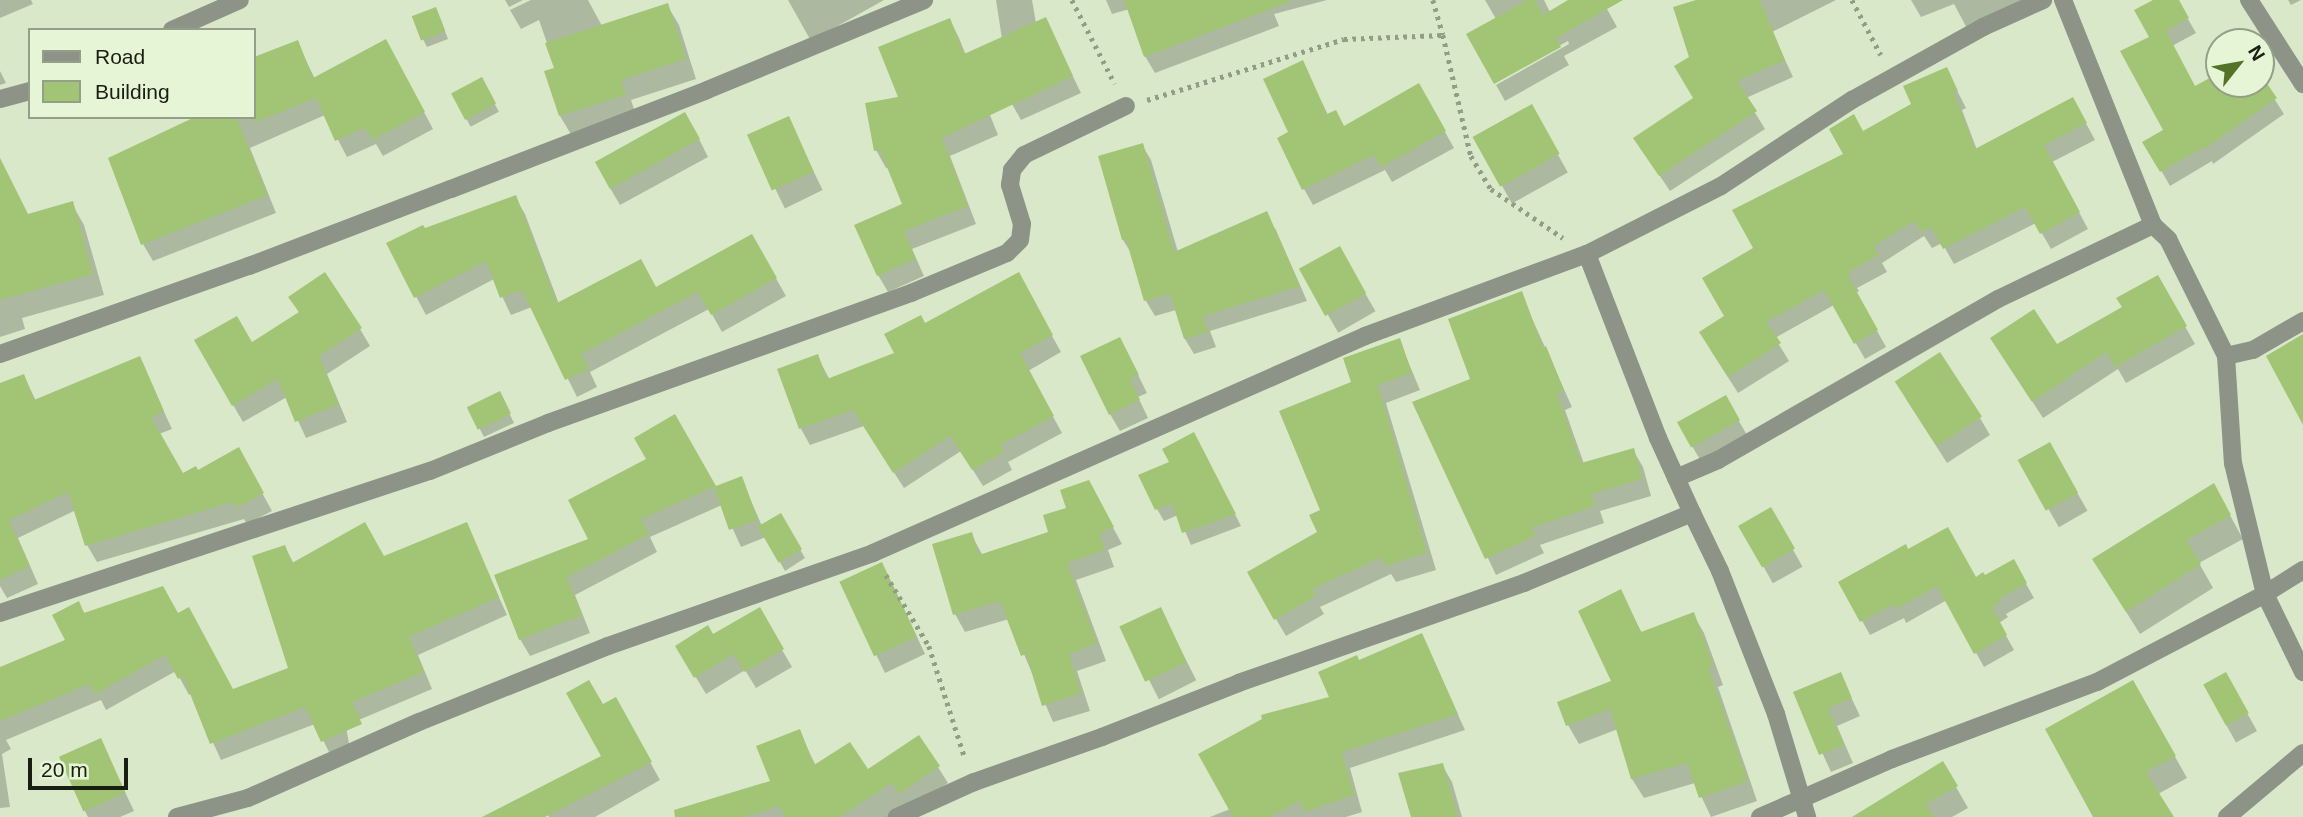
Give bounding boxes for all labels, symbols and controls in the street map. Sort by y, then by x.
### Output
legend [28,28,256,119]
north arrow [2205,28,2275,98]
text: N [2244,42,2269,64]
text: Road [95,45,145,68]
text: Building [95,80,170,103]
scale bar [32,744,131,788]
text: 20 m [41,758,88,781]

